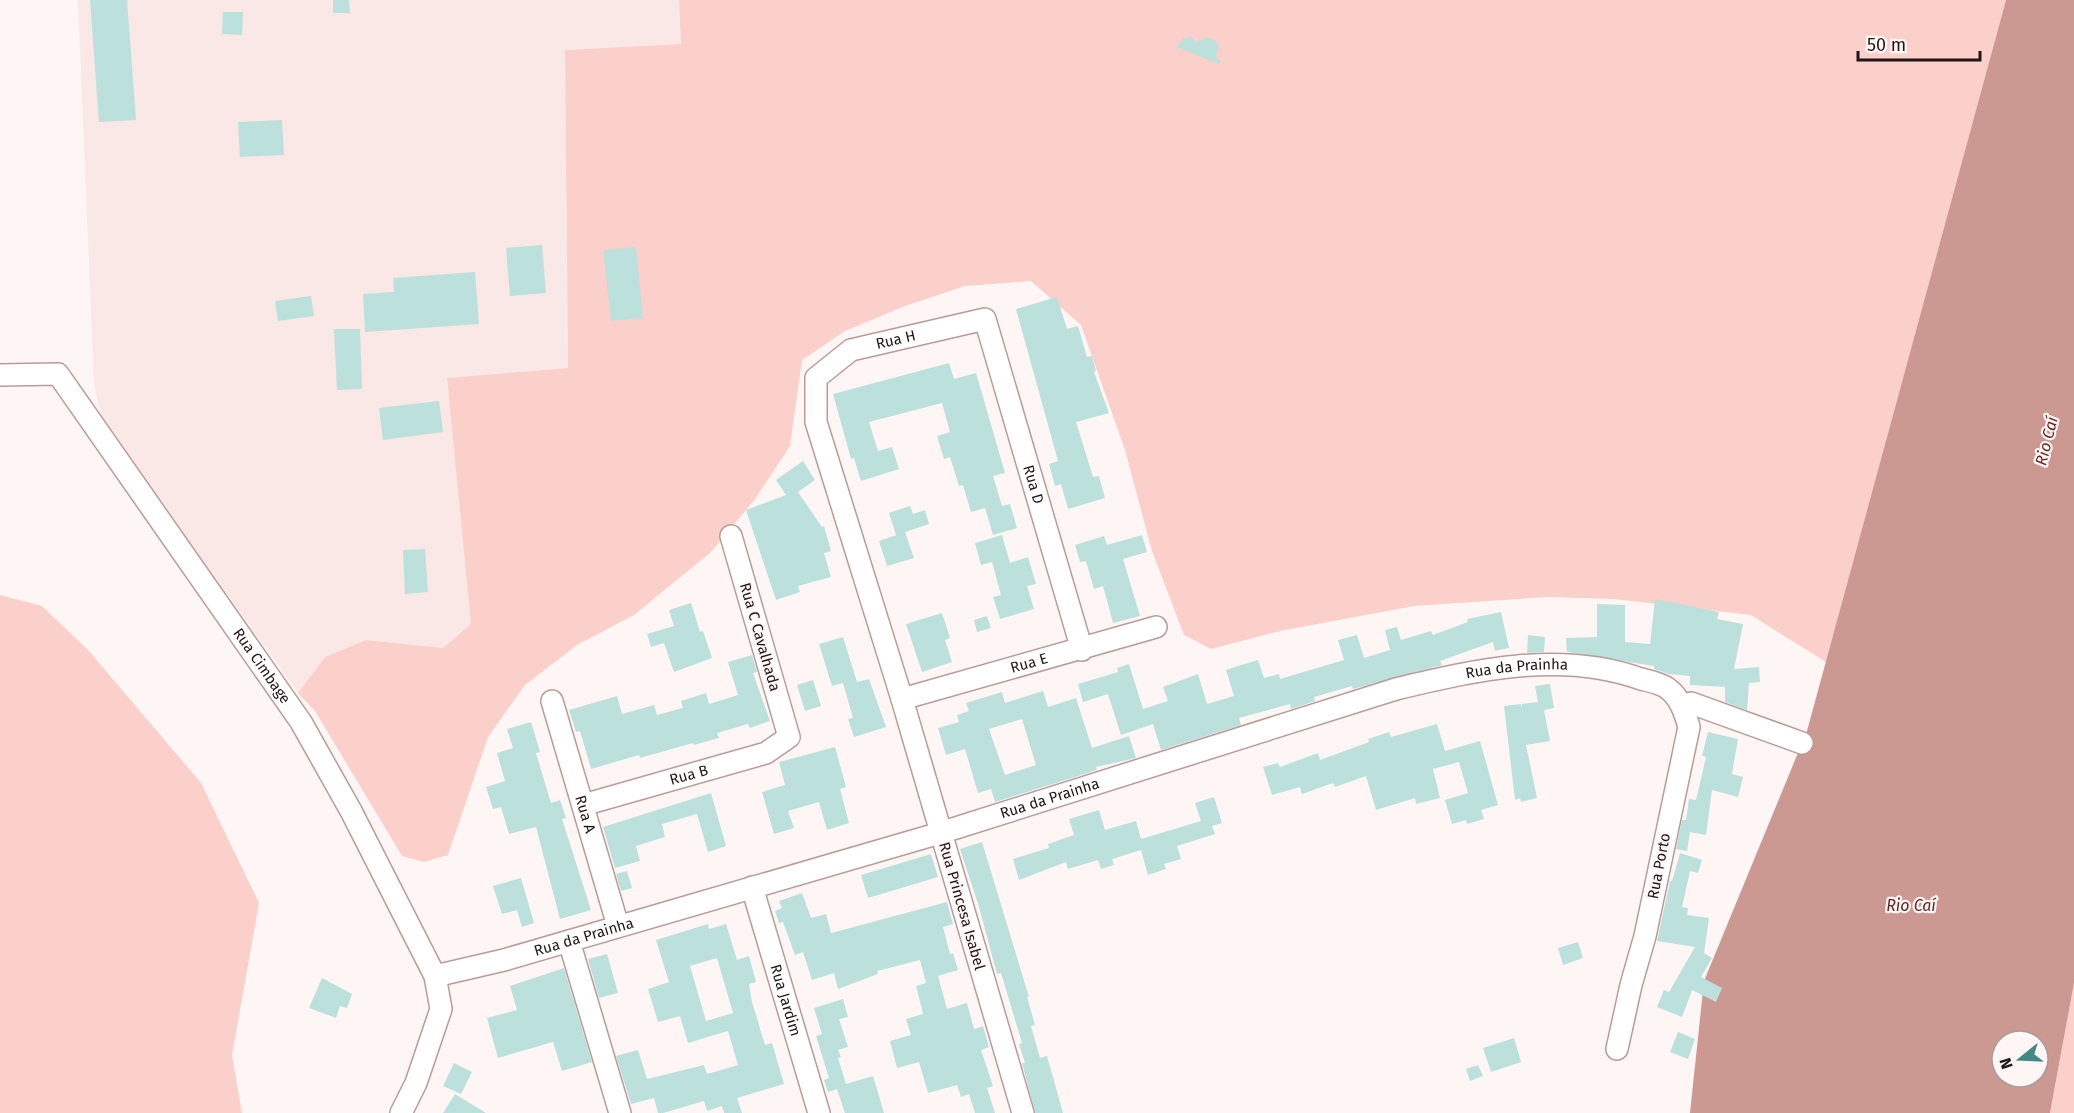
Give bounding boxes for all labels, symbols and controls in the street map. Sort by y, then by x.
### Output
scale bar [1858,24,1980,62]
text: 50 m [1867,34,1906,56]
street label: Rua H [874,326,917,353]
water label: Rio Caí [2031,413,2062,467]
street label: Rua D [1019,463,1048,506]
street label: Rua C Cavalhada [736,581,784,693]
street label: Rua Cimbage [229,625,294,707]
street label: Rua E [1008,649,1050,677]
street label: Rua da Prainha [1464,655,1568,682]
street label: Rua B [668,761,710,789]
street label: Rua da Prainha [998,774,1102,822]
street label: Rua A [571,793,599,836]
street label: Rua Porto [1644,832,1674,900]
street label: Rua Princesa Isabel [935,840,989,973]
water label: Rio Caí [1886,896,1937,915]
street label: Rua da Prainha [532,914,636,960]
street label: Rua Jardim [766,962,805,1038]
north arrow [1990,1029,2050,1089]
text: N [1996,1056,2017,1071]

